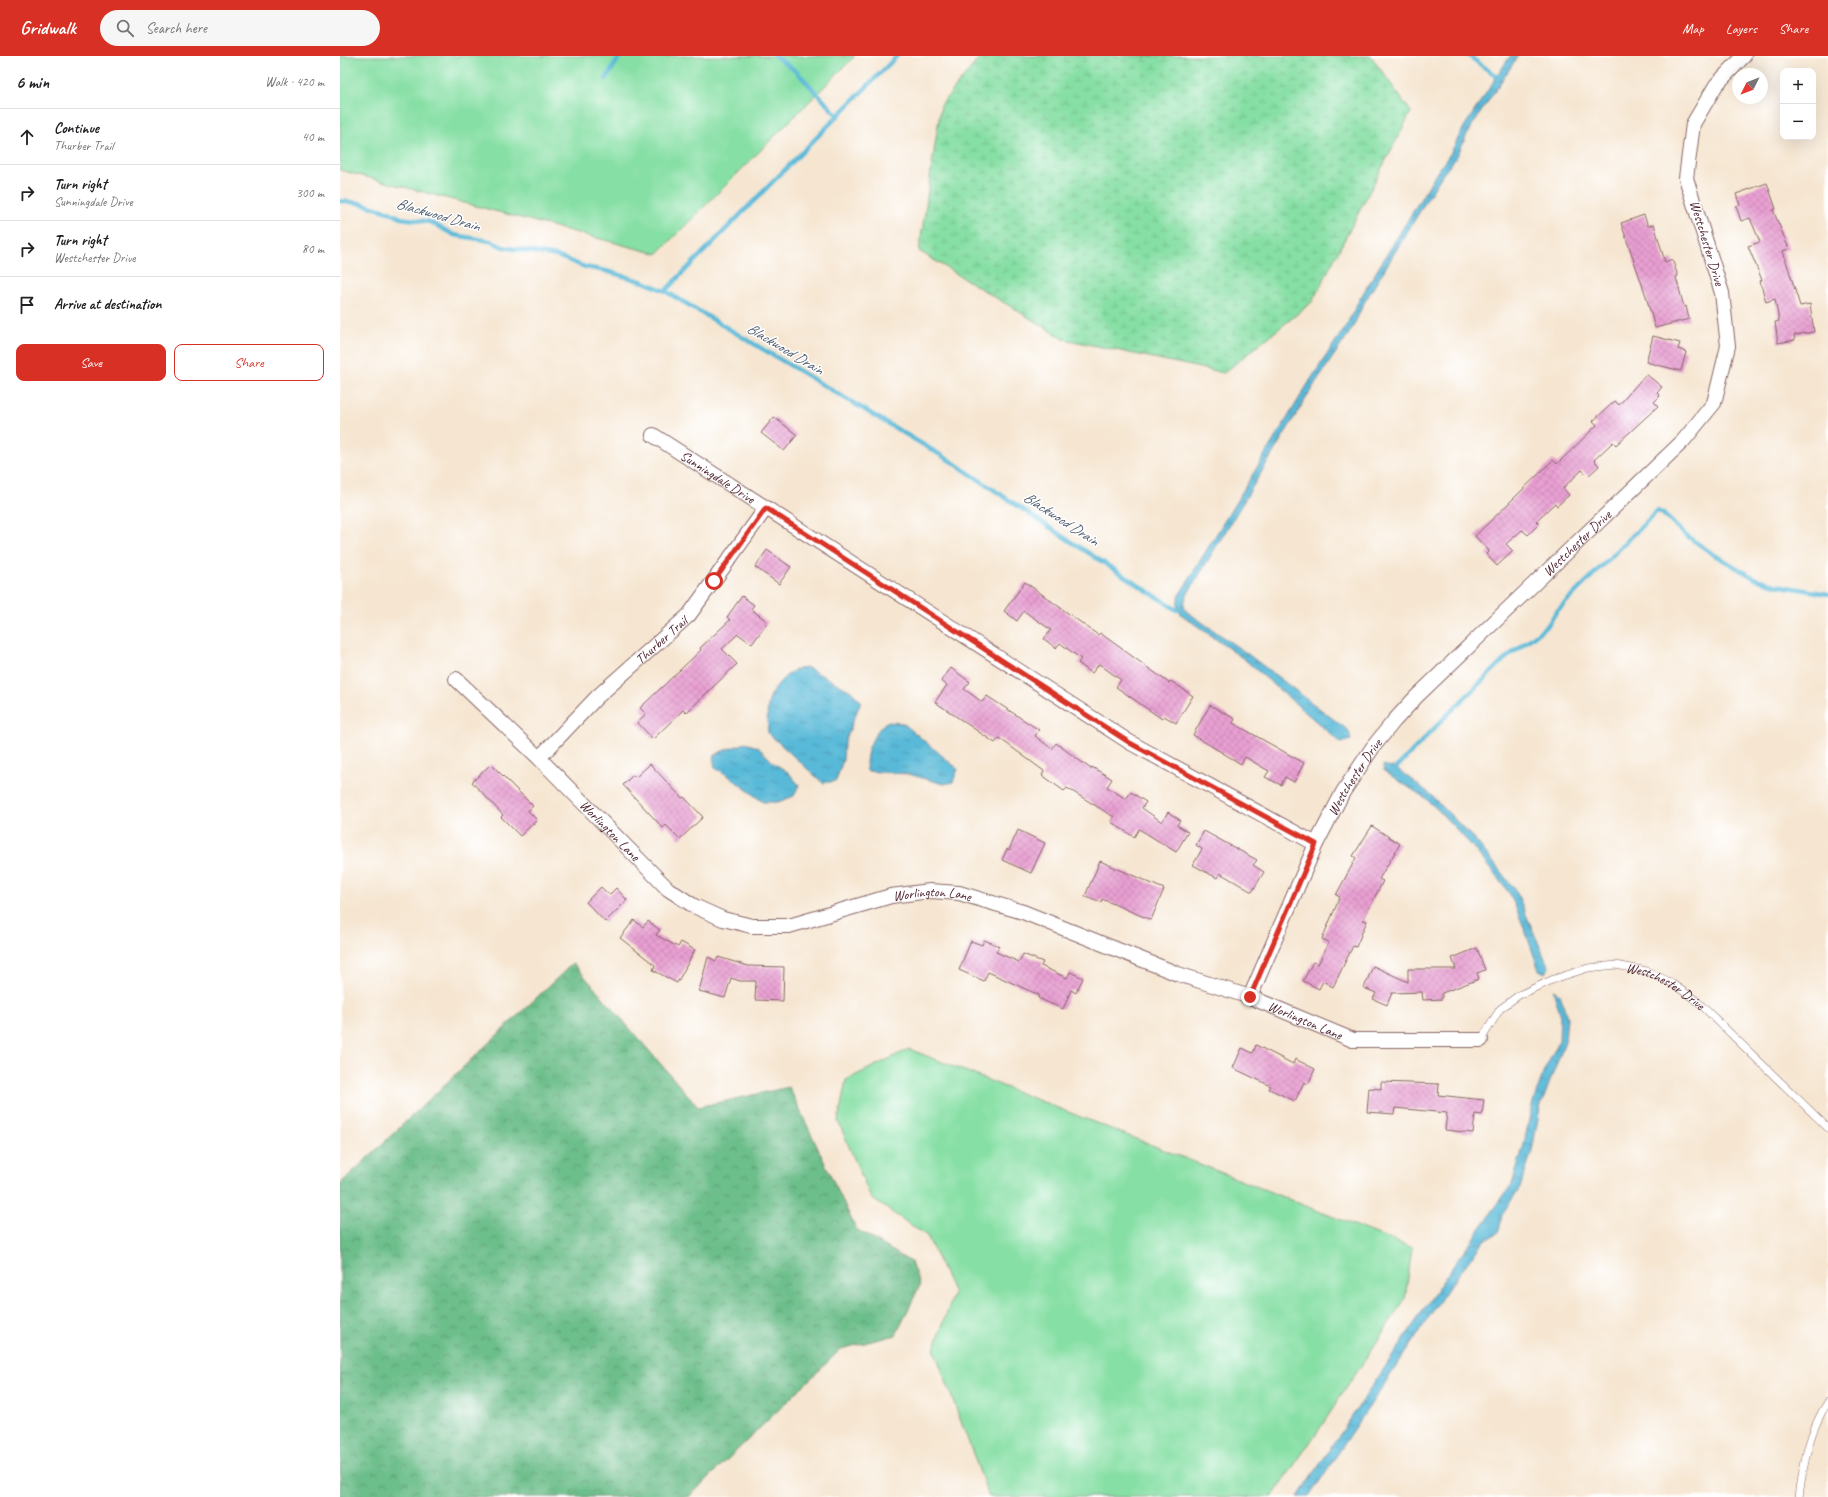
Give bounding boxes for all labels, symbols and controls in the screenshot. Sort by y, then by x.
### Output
search box [100,10,380,46]
text: Gridwalk [20,16,76,40]
icon: search [114,17,136,39]
text: Search here [146,19,207,38]
text: Map [1682,20,1704,37]
text: Layers [1726,20,1757,37]
text: Share [1779,20,1808,37]
north arrow [1732,68,1768,104]
map controls [1780,68,1816,140]
button: + [1780,68,1816,104]
text: 6 min [16,72,49,93]
text: Walk · 420 m [265,74,324,90]
button: − [1780,104,1816,140]
text: Continue [54,119,99,138]
icon: ahead [16,126,38,148]
text: 40 m [302,129,324,145]
text: Thurber Trail [54,138,113,154]
text: Turn right [54,175,107,194]
icon: right [16,182,38,204]
text: 300 m [296,185,324,201]
text: Sunningdale Drive [54,194,133,210]
water label: Blackwood Drain [394,194,483,236]
street label: Westchester Drive [1686,199,1728,289]
text: Turn right [54,231,107,250]
icon: right [16,238,38,260]
text: 80 m [302,241,324,257]
text: Westchester Drive [54,250,136,266]
icon: arrive [16,294,38,316]
text: Arrive at destination [54,295,161,314]
water label: Blackwood Drain [743,319,828,380]
button: Save [16,344,166,381]
button: Share [174,344,324,381]
street label: Sunningdale Drive [677,447,759,508]
water label: Blackwood Drain [1020,488,1103,551]
street label: Westchester Drive [1539,505,1615,579]
route start [705,572,723,590]
street label: Thurber Trail [632,610,693,668]
street label: Westchester Drive [1324,734,1386,818]
street label: Worlington Lane [577,796,645,865]
street label: Worlington Lane [892,882,975,905]
street label: Westchester Drive [1625,959,1710,1014]
route end [1241,988,1259,1006]
street label: Worlington Lane [1266,997,1346,1044]

